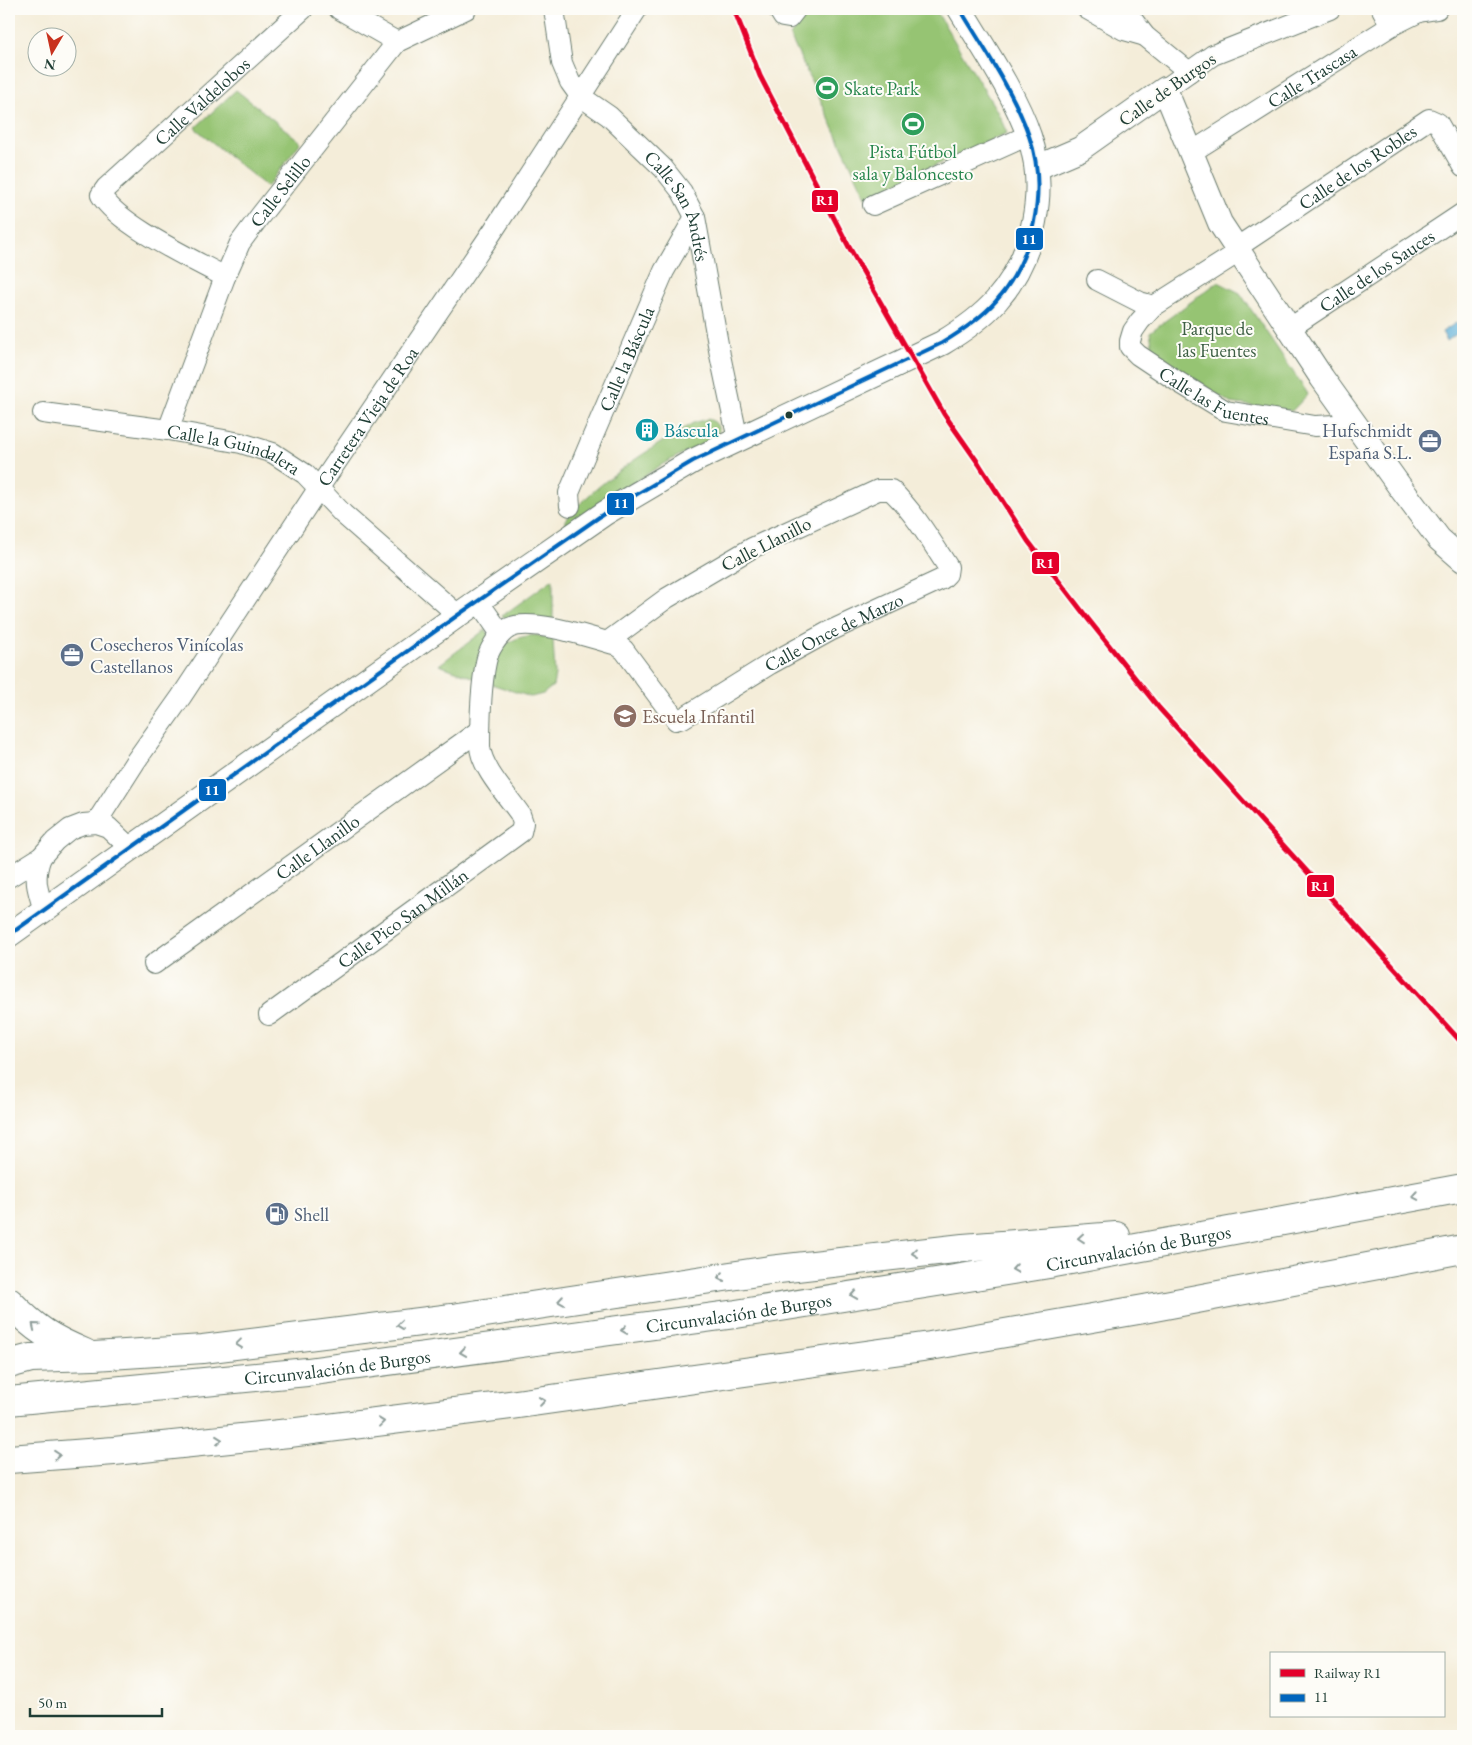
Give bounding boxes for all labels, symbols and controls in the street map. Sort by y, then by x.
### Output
north arrow [28,28,78,78]
street label: Calle Trascasa [1262,38,1362,114]
street label: Calle de Burgos [1113,46,1221,132]
street label: Calle Valdelobos [149,51,255,151]
text: N [42,55,57,75]
sports icon: Skate Park [814,75,840,101]
place label: Skate Park [844,76,920,101]
sports icon: Pista Fútbol sala y Baloncesto [900,111,926,137]
street label: Calle de los Robles [1294,118,1421,215]
place label: Pista Fútbol sala y Baloncesto [853,139,973,186]
street label: Calle San Andrés [639,145,715,263]
street label: Calle Selillo [244,150,316,232]
line badge: R1 [811,189,839,213]
text: R1 [816,191,834,209]
street label: Calle de los Sauces [1314,223,1439,318]
line badge: 11 [1015,227,1044,251]
text: 11 [1022,230,1036,248]
street label: Calle la Báscula [593,302,660,415]
park label: Parque de las Fuentes [1178,316,1256,363]
street label: Carretera Vieja de Roa [311,341,424,491]
street label: Calle las Fuentes [1154,360,1271,431]
unlabelled marker [784,410,794,420]
building icon: Báscula [634,417,660,443]
street label: Calle la Guindalera [165,418,306,481]
place label: Báscula [664,418,719,443]
place label: Hufschmidt España S.L. [1322,418,1412,465]
office icon: Hufschmidt España S.L. [1417,428,1443,454]
line badge: 11 [606,492,635,516]
text: 11 [614,494,628,512]
street label: Calle Llanillo [717,511,815,577]
line badge: R1 [1031,551,1060,575]
text: R1 [1036,554,1054,572]
street label: Calle Once de Marzo [760,586,907,677]
place label: Cosecheros Vinícolas Castellanos [90,632,243,679]
office icon: Cosecheros Vinícolas Castellanos [59,642,85,668]
school or university icon: Escuela Infantil [612,703,638,729]
place label: Escuela Infantil [642,704,755,729]
line badge: 11 [198,778,227,802]
text: 11 [205,781,219,799]
street label: Calle Llanillo [270,808,364,886]
street label: Calle Pico San Millán [332,862,473,974]
line badge: R1 [1306,874,1335,898]
text: R1 [1311,877,1329,895]
one-way arrow [1411,1191,1420,1201]
fuel station icon: Shell [264,1201,290,1227]
place label: Shell [294,1202,330,1227]
street label: Circunvalación de Burgos [1044,1218,1233,1277]
one-way arrow [1077,1233,1085,1244]
one-way arrow [911,1247,919,1258]
one-way arrow [1010,1264,1019,1274]
one-way arrow [717,1271,725,1282]
street label: Circunvalación de Burgos [644,1286,833,1339]
one-way arrow [850,1290,859,1300]
one-way arrow [556,1295,565,1305]
one-way arrow [396,1319,404,1329]
one-way arrow [32,1324,41,1332]
one-way arrow [620,1324,628,1335]
one-way arrow [234,1339,243,1349]
street label: Circunvalación de Burgos [243,1343,432,1391]
one-way arrow [459,1346,467,1357]
one-way arrow [537,1396,546,1406]
one-way arrow [376,1417,385,1427]
one-way arrow [215,1435,223,1446]
one-way arrow [54,1450,62,1461]
legend [1270,1652,1444,1718]
text: Railway R1 [1314,1663,1381,1682]
scale bar [30,1685,162,1717]
text: 11 [1314,1687,1328,1706]
text: 50 m [38,1693,67,1712]

